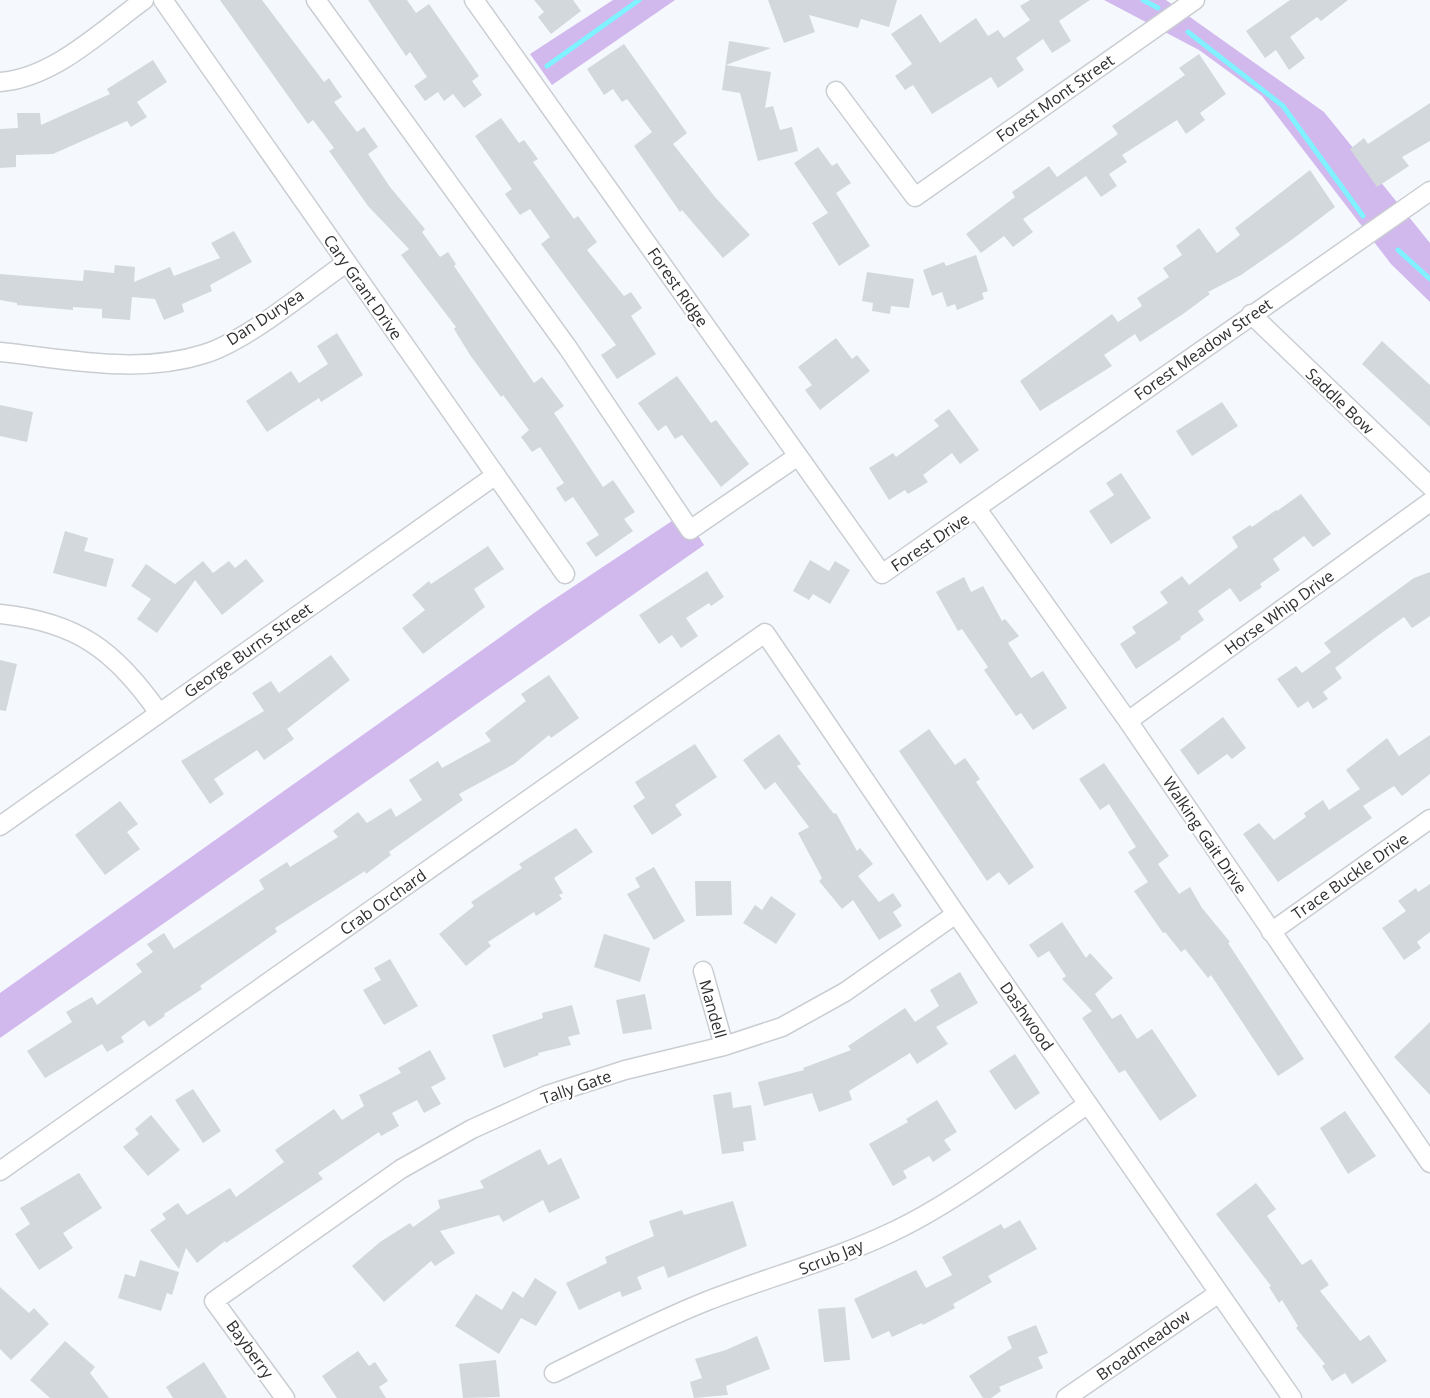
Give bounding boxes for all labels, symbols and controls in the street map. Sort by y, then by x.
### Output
street label: Forest Mont Street [992,49,1119,147]
street label: Cary Grant Drive [319,230,407,344]
street label: Forest Ridge [643,243,713,331]
street label: Dan Duryea [222,284,308,350]
street label: Forest Meadow Street [1130,293,1277,405]
street label: Saddle Bow [1301,363,1379,439]
street label: Forest Drive [887,508,973,576]
street label: Horse Whip Drive [1220,565,1338,659]
street label: George Burns Street [180,597,317,702]
street label: Walking Gait Drive [1158,772,1252,898]
street label: Trace Buckle Drive [1287,828,1413,924]
street label: Crab Orchard [335,864,431,940]
street label: Mandell [694,977,732,1041]
street label: Dashwood [995,977,1059,1055]
street label: Tally Gate [538,1065,614,1109]
street label: Scrub Jay [795,1234,868,1280]
street label: Broadmeadow [1092,1304,1195,1385]
street label: Bayberry [221,1315,279,1383]

